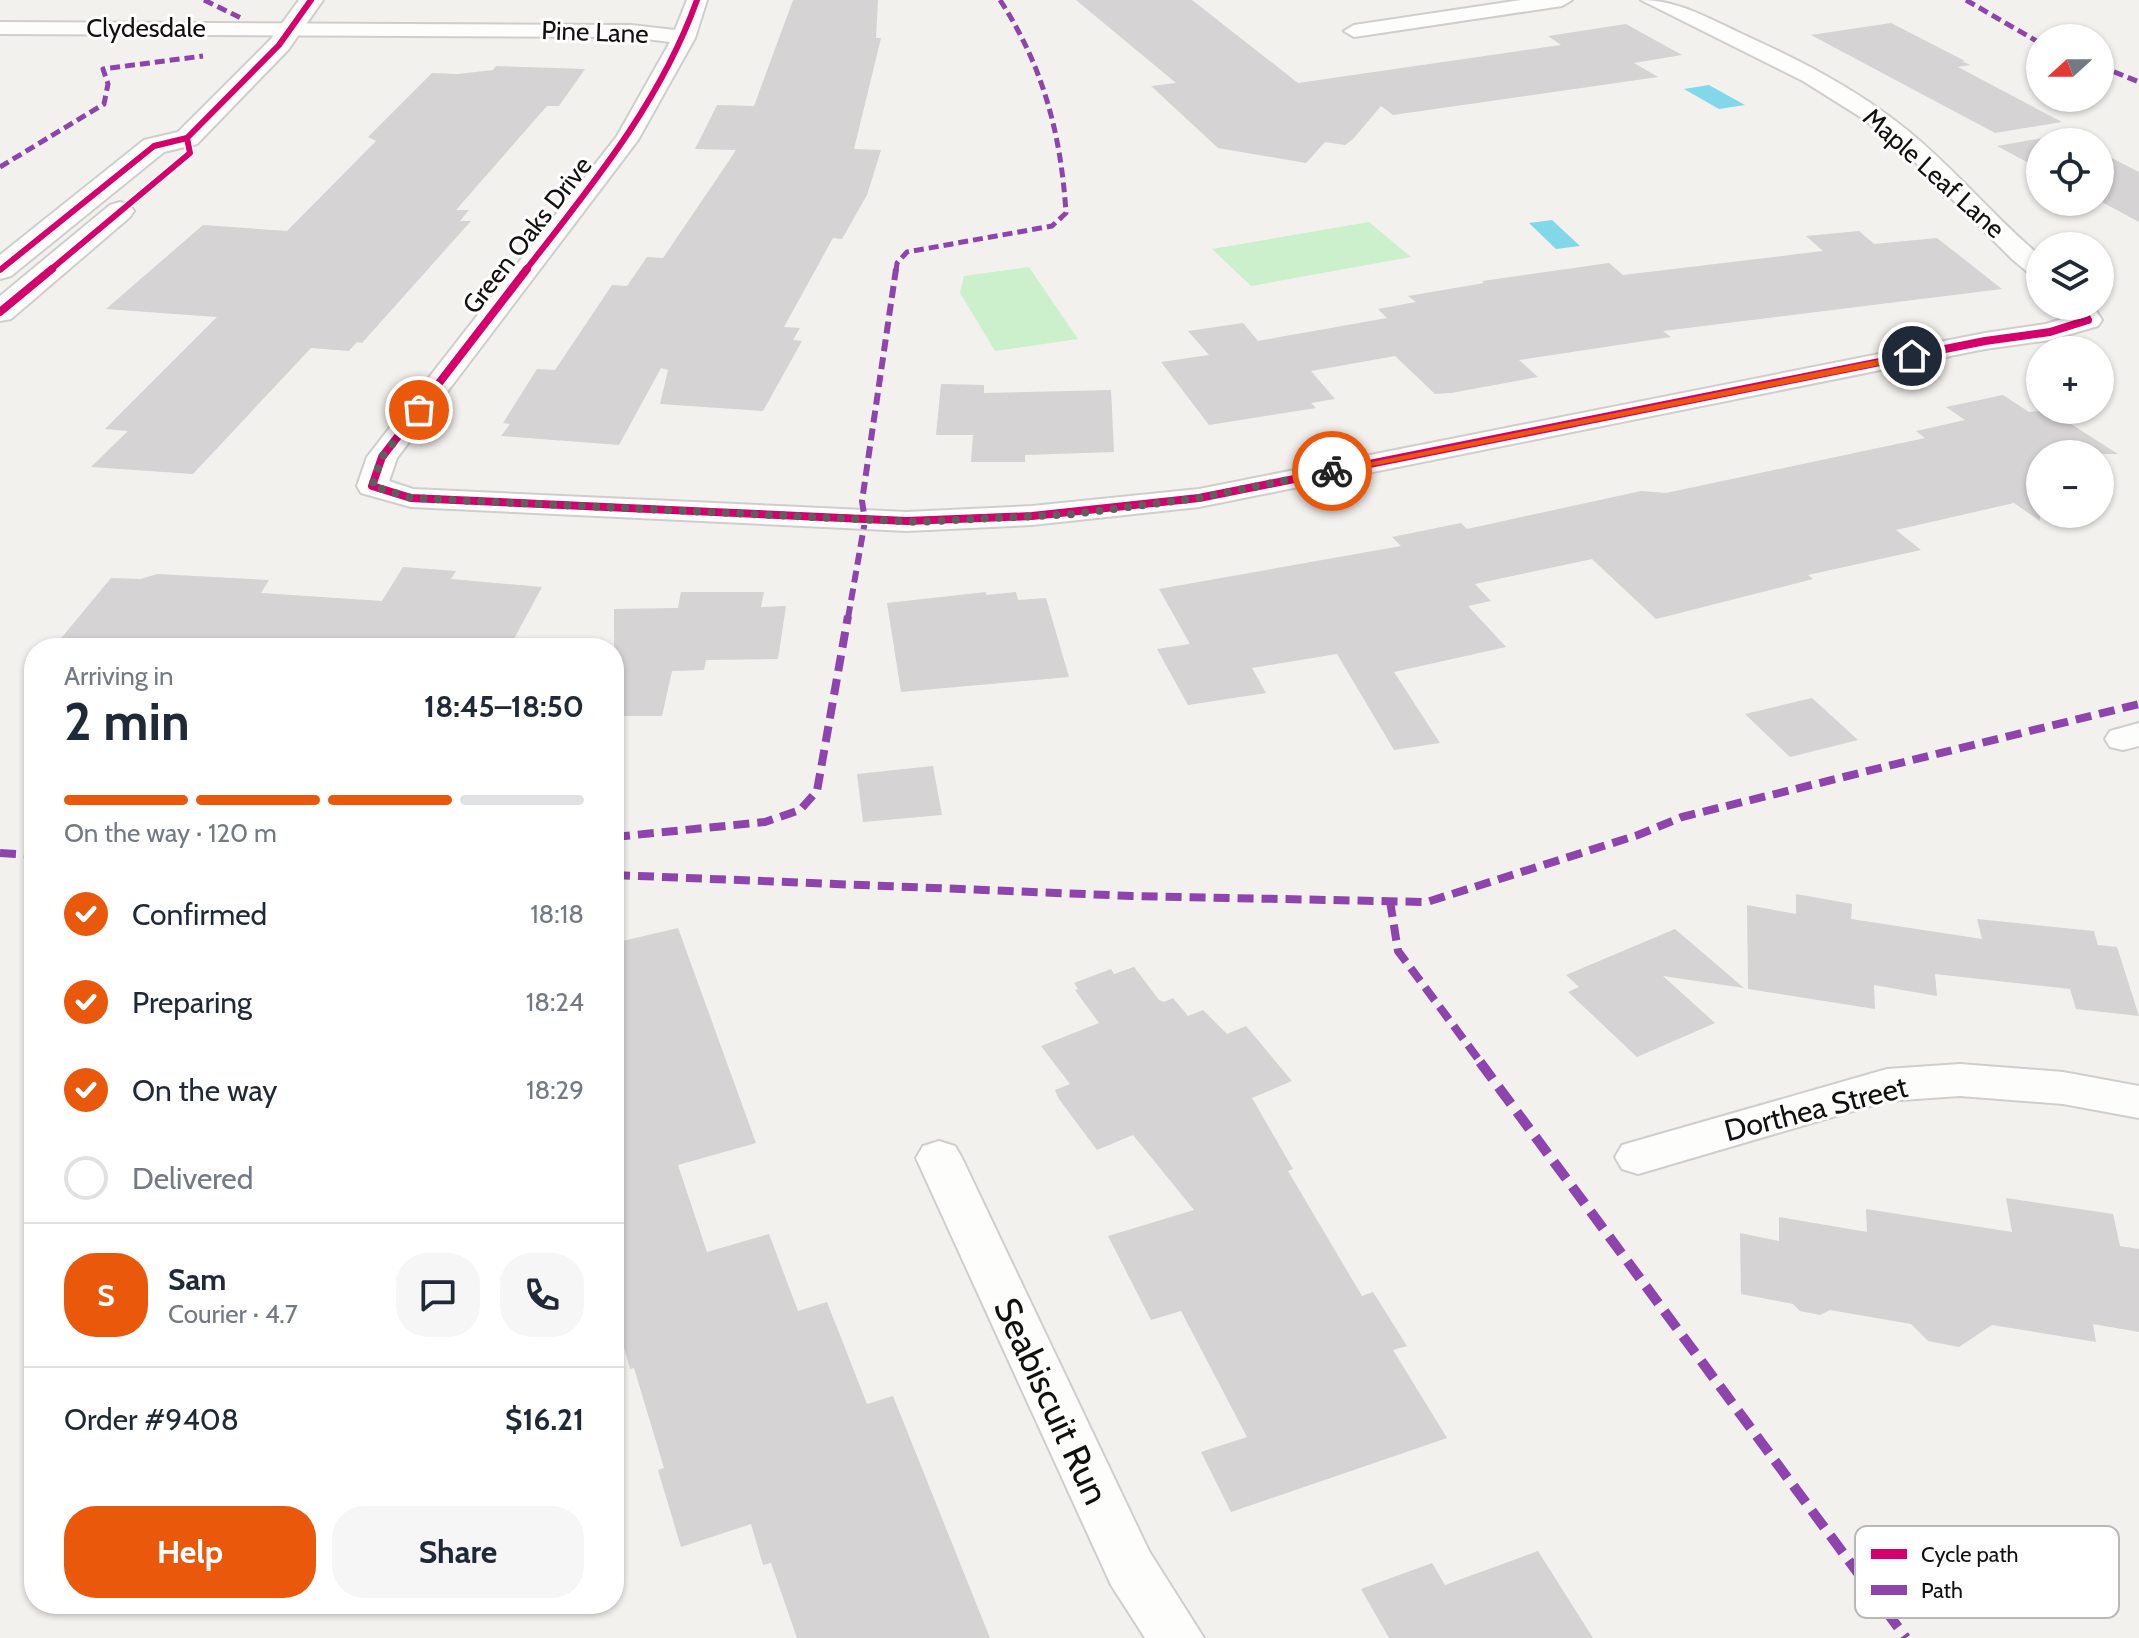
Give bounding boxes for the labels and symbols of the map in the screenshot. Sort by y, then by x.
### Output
street label: Clydesdale [86,12,206,44]
street label: Pine Lane [541,14,649,50]
north arrow [2026,24,2114,112]
street label: Maple Leaf Lane [1857,101,2011,245]
street label: Green Oaks Drive [456,150,598,320]
pin [1878,322,1946,390]
pin [385,376,453,444]
courier [1292,431,1372,511]
street label: Dorthea Street [1720,1068,1911,1149]
street label: Seabiscuit Run [985,1291,1119,1511]
legend [1855,1526,2119,1618]
text: Cycle path [1921,1541,2019,1568]
text: Path [1921,1577,1963,1604]

